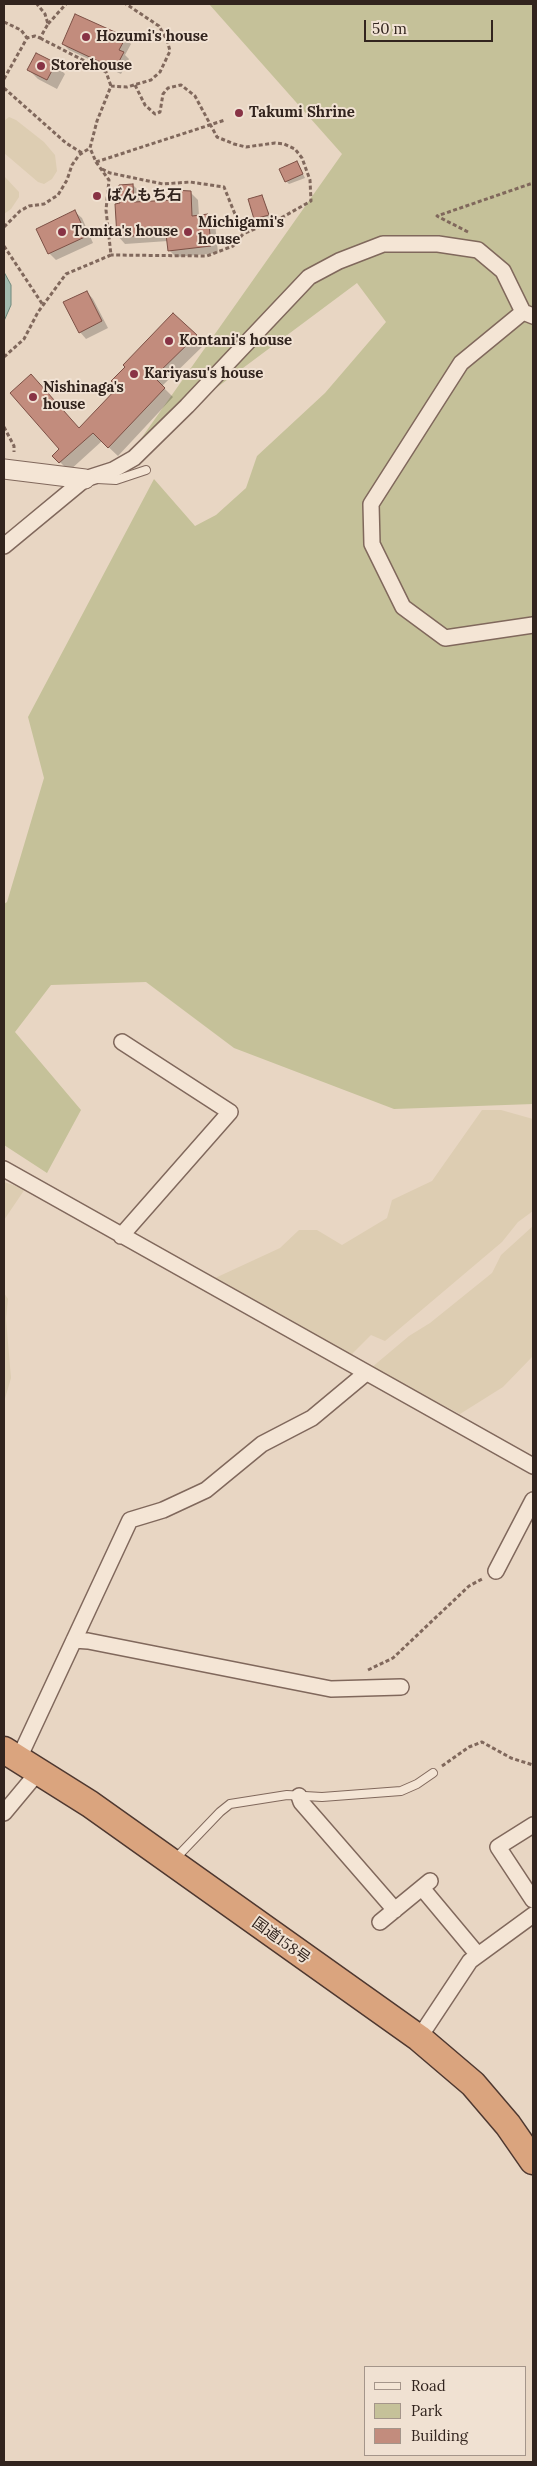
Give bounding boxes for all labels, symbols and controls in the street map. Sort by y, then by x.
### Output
scale bar [367,10,496,42]
text: 50 m [372,19,407,38]
place label: Hozumi's house [96,28,208,46]
marker: Hozumi's house [80,31,92,43]
place label: Storehouse [51,57,132,75]
marker: Storehouse [35,60,47,72]
place label: Takumi Shrine [249,104,355,122]
marker: Takumi Shrine [233,107,245,119]
place label: ばんもち石 [107,187,182,205]
marker: ばんもち石 [91,190,103,202]
place label: Michigami's house [198,214,284,249]
place label: Tomita's house [72,223,178,241]
marker: Tomita's house [56,226,68,238]
marker: Michigami's house [182,226,194,238]
place label: Kontani's house [179,332,292,350]
marker: Kontani's house [163,335,175,347]
place label: Kariyasu's house [144,365,263,383]
marker: Kariyasu's house [128,368,140,380]
place label: Nishinaga's house [43,379,124,414]
marker: Nishinaga's house [27,391,39,403]
street label: 国道158号 [249,1914,313,1968]
legend [364,2366,527,2456]
text: Road [411,2376,446,2395]
text: Park [411,2401,442,2420]
text: Building [411,2426,468,2445]

